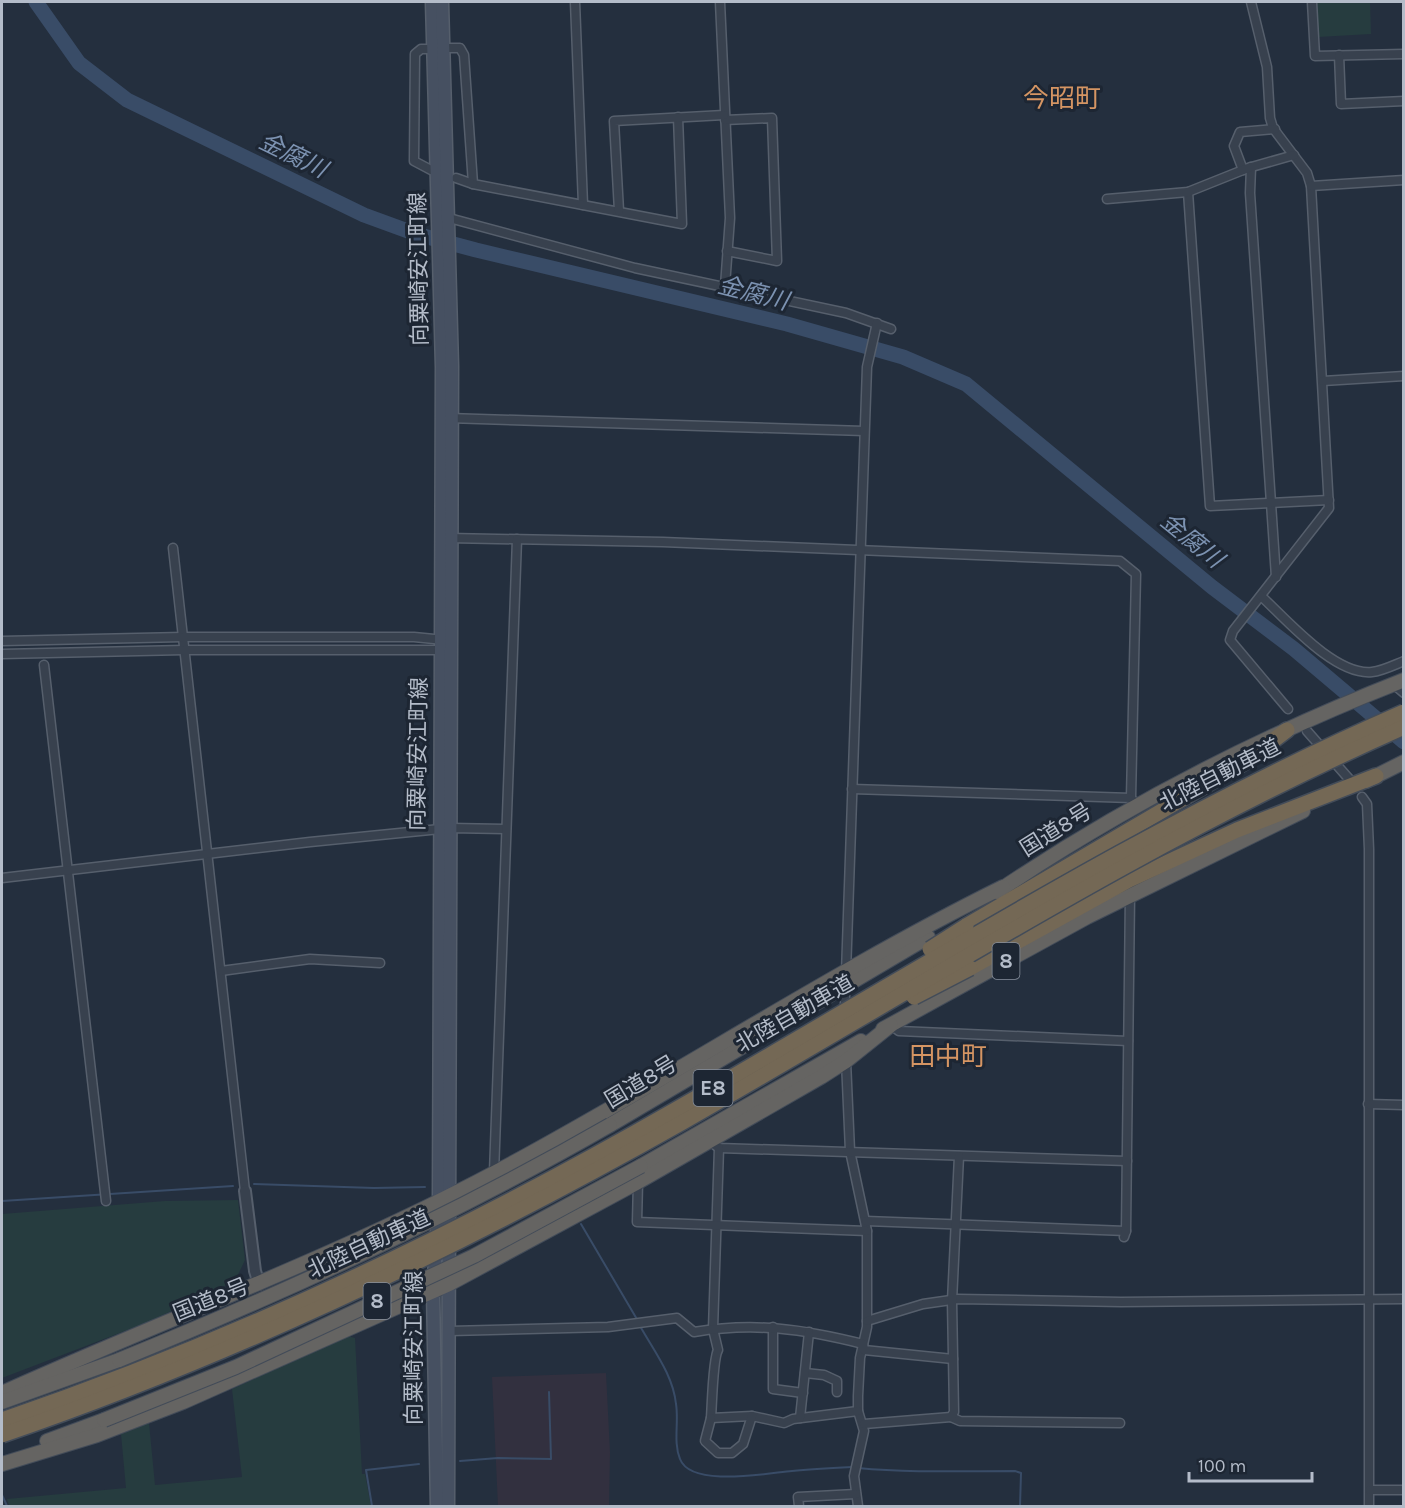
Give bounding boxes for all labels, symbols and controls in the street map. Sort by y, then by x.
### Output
district label: 今昭町 [1023,83,1101,114]
water label: 金腐川 [255,127,334,185]
street label: 向粟崎安江町線 [405,192,433,346]
water label: 金腐川 [715,271,794,316]
water label: 金腐川 [1155,506,1231,575]
street label: 向粟崎安江町線 [404,677,432,831]
street label: 北陸自動車道 [1155,733,1285,817]
street label: 国道8号 [1015,798,1097,862]
road number: 8 [992,943,1020,979]
street label: 北陸自動車道 [731,970,859,1058]
district label: 田中町 [909,1041,987,1072]
street label: 国道8号 [600,1050,682,1114]
road number: E8 [694,1070,732,1106]
street label: 北陸自動車道 [304,1204,434,1284]
street label: 向粟崎安江町線 [401,1271,427,1425]
street label: 国道8号 [169,1273,253,1327]
road number: 8 [364,1283,391,1319]
scale bar [1189,1445,1312,1483]
text: 100 m [1198,1455,1246,1477]

